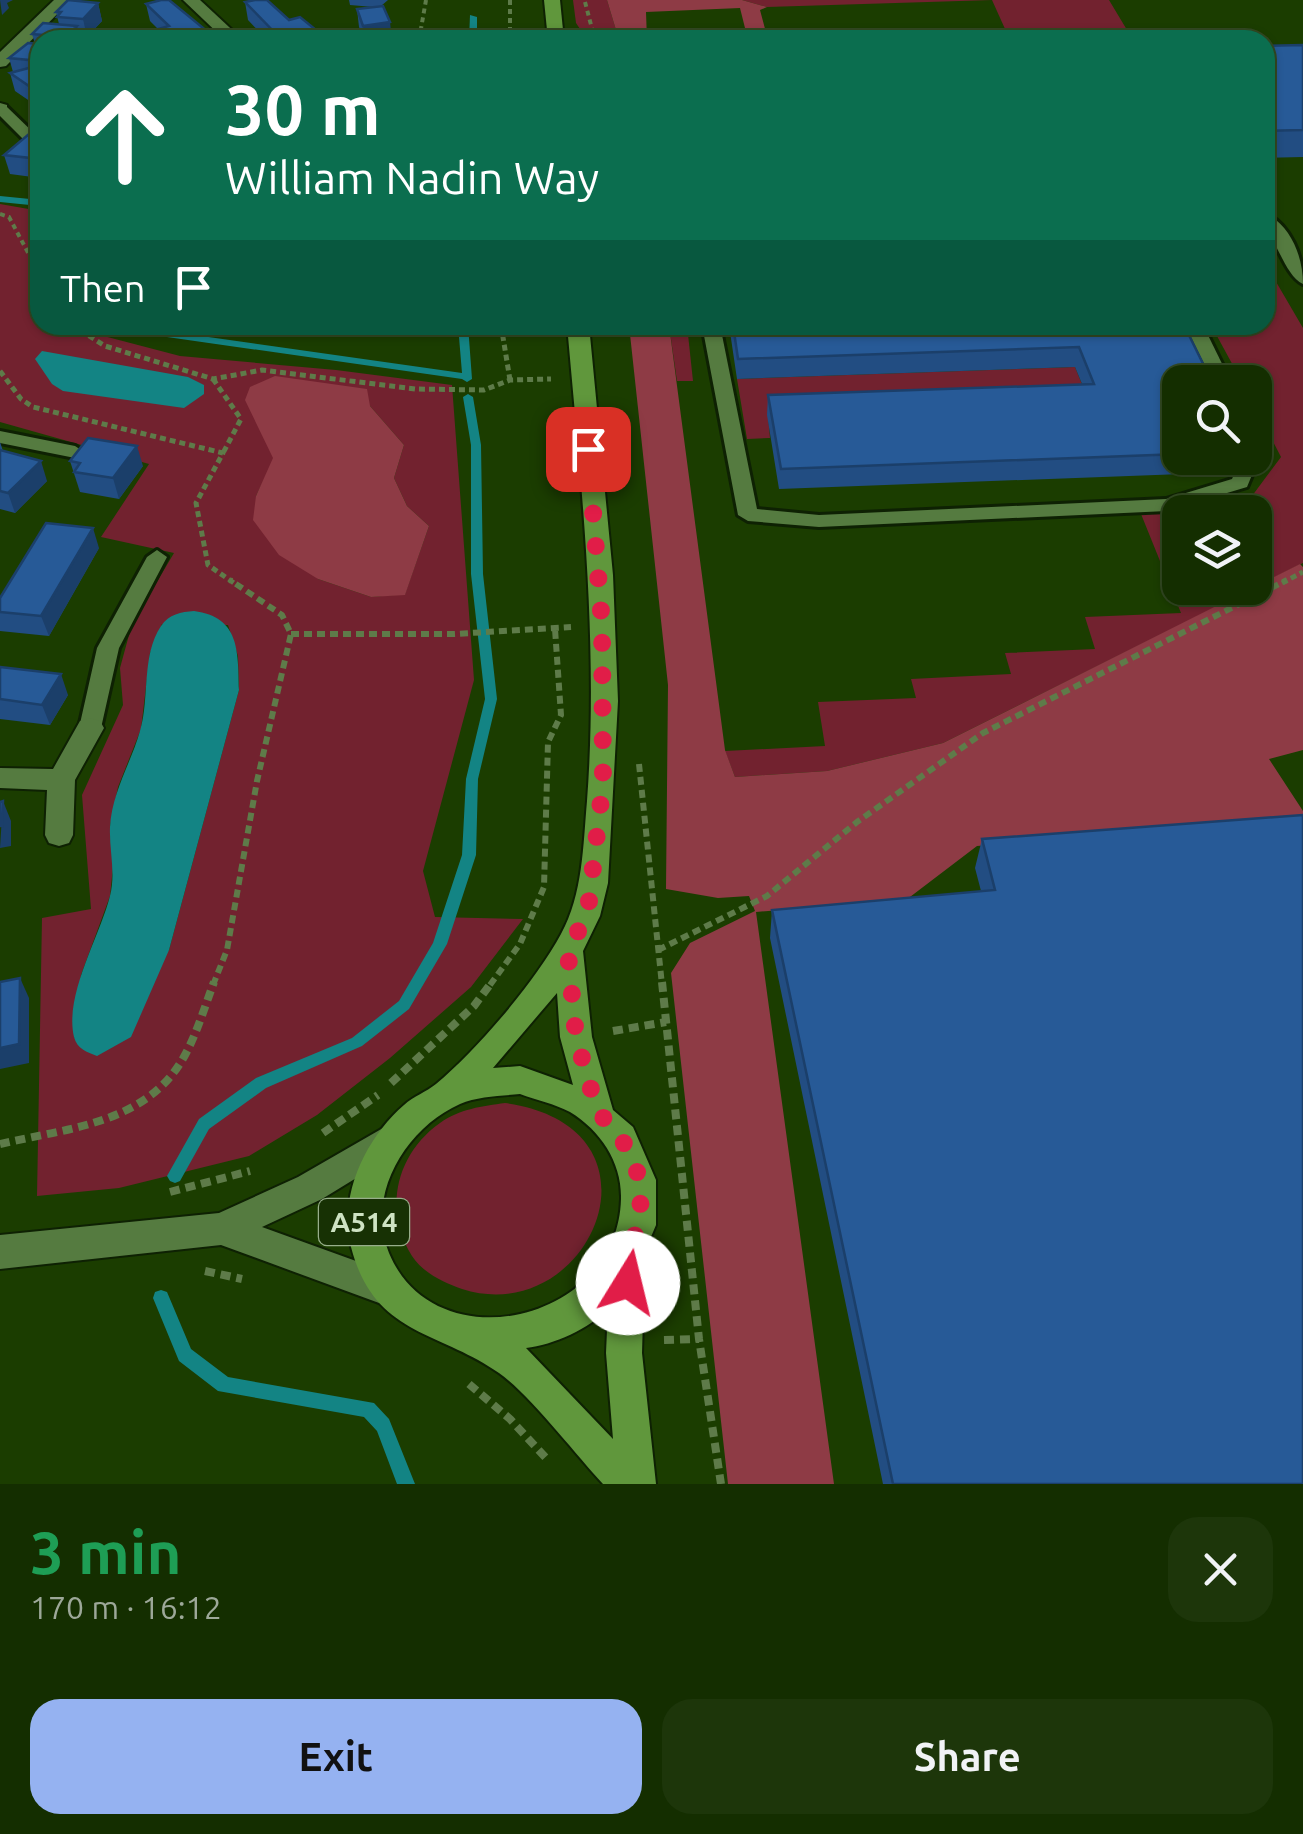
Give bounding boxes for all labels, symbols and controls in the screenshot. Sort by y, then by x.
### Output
icon: ahead [60,70,190,200]
text: 30 m [225,70,381,148]
text: William Nadin Way [225,152,599,203]
icon: arrive [166,260,221,315]
text: Then [60,267,146,309]
map controls [1162,365,1272,605]
button: search [1162,365,1272,475]
pin [546,407,631,492]
icon: arrive [561,422,616,477]
button: layers [1162,495,1272,605]
road number: A514 [319,1199,409,1245]
position arrow [576,1231,680,1335]
button: close [1168,1517,1273,1622]
text: 3 min [30,1518,182,1585]
text: 170 m · 16:12 [30,1589,222,1625]
button: Exit [30,1699,642,1814]
button: Share [662,1699,1273,1814]

